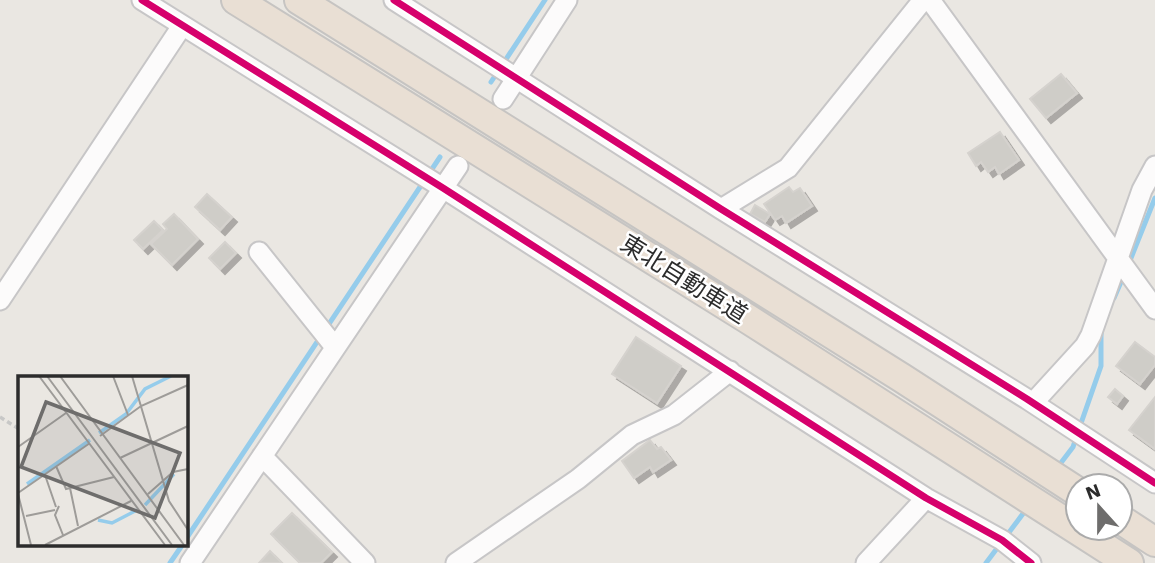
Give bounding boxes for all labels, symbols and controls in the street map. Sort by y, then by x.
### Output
street label: 東北自動車道 [616,229,752,329]
inset map [18,376,187,546]
north arrow [1064,472,1134,542]
text: N [1082,478,1104,505]

